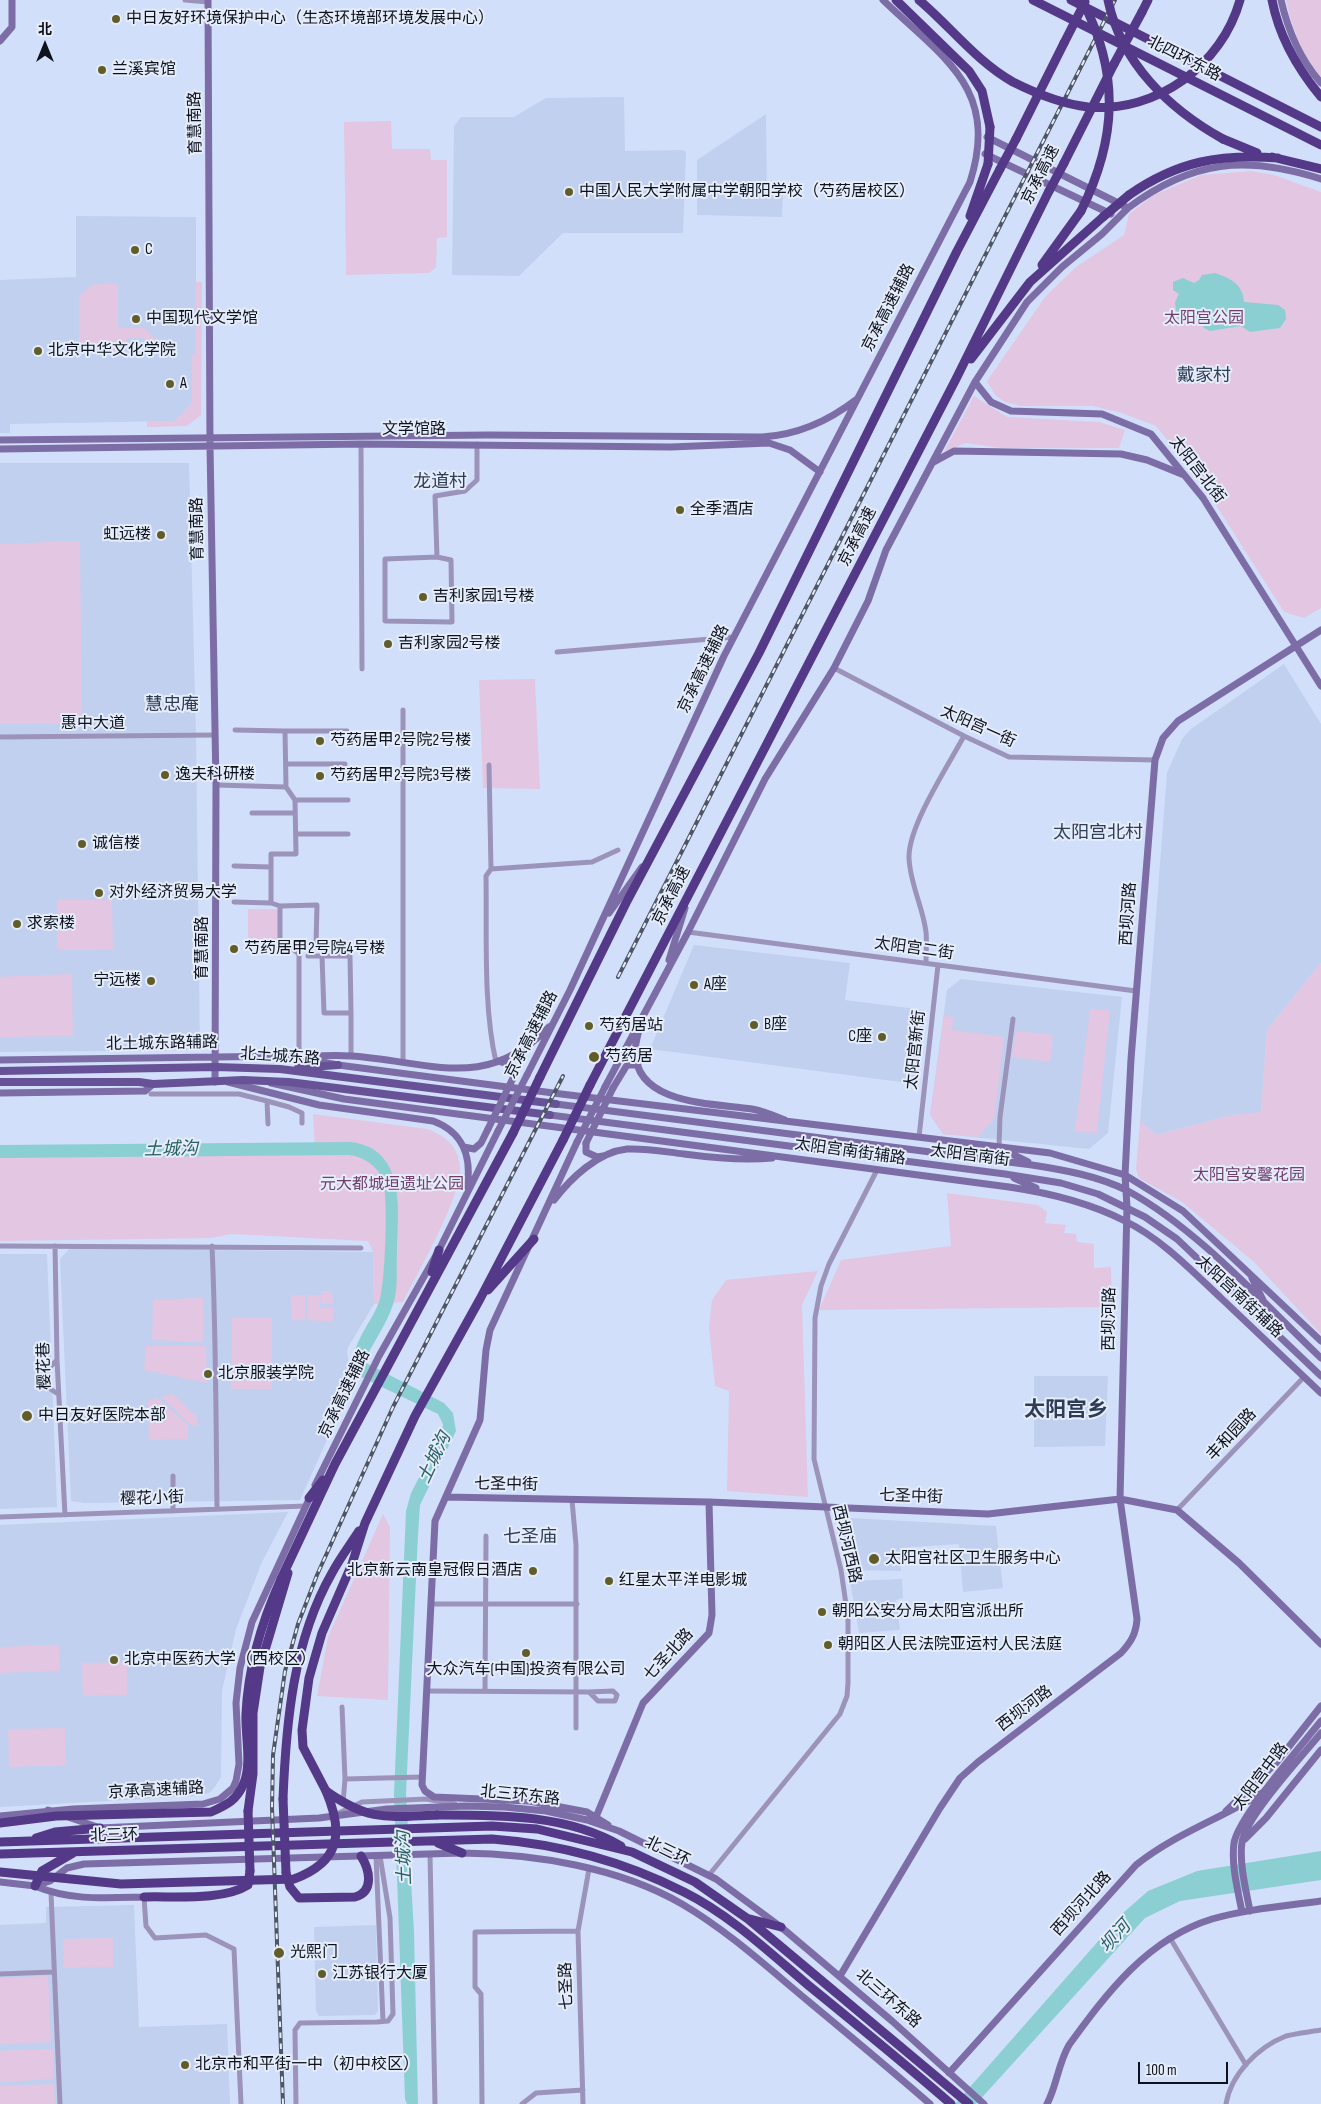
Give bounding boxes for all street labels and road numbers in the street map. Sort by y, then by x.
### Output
street label: 北四环东路 [1144,32,1224,86]
street label: 育慧南路 [186,91,206,155]
street label: 京承高速 [1018,142,1064,208]
street label: 京承高速辅路 [859,261,919,355]
street label: 文学馆路 [382,420,446,440]
street label: 太阳宫北街 [1165,433,1229,507]
street label: 育慧南路 [188,497,208,561]
street label: 京承高速 [835,504,881,570]
street label: 京承高速辅路 [674,622,734,716]
street label: 太阳宫一街 [938,702,1018,752]
street label: 惠中大道 [61,714,125,734]
street label: 京承高速 [649,863,695,929]
street label: 西坝河路 [1117,881,1141,947]
street label: 育慧南路 [193,916,213,980]
street label: 太阳宫二街 [873,934,955,964]
street label: 京承高速辅路 [502,988,562,1082]
street label: 太阳宫新街 [902,1009,930,1091]
street label: 北土城东路辅路 [106,1033,218,1055]
street label: 北土城东路 [239,1045,321,1069]
street label: 太阳宫南街辅路 [793,1135,907,1169]
street label: 太阳宫南街 [929,1142,1011,1170]
street label: 太阳宫南街辅路 [1191,1252,1287,1342]
street label: 西坝河路 [1100,1287,1120,1351]
street label: 樱花巷 [35,1342,55,1390]
street label: 京承高速辅路 [315,1347,375,1441]
street label: 丰和园路 [1203,1405,1261,1465]
street label: 七圣中街 [474,1475,538,1495]
street label: 七圣中街 [879,1486,943,1508]
street label: 樱花小街 [120,1488,184,1510]
street label: 西坝河西路 [828,1503,864,1585]
street label: 七圣北路 [640,1625,698,1685]
street label: 西坝河路 [994,1682,1056,1736]
street label: 太阳宫中路 [1229,1739,1293,1815]
street label: 京承高速辅路 [108,1779,204,1803]
street label: 北三环东路 [479,1782,561,1810]
street label: 北三环 [90,1826,138,1846]
street label: 北三环 [641,1833,693,1871]
street label: 西坝河北路 [1048,1868,1116,1940]
street label: 七圣路 [557,1962,577,2010]
street label: 北三环东路 [852,1966,924,2032]

